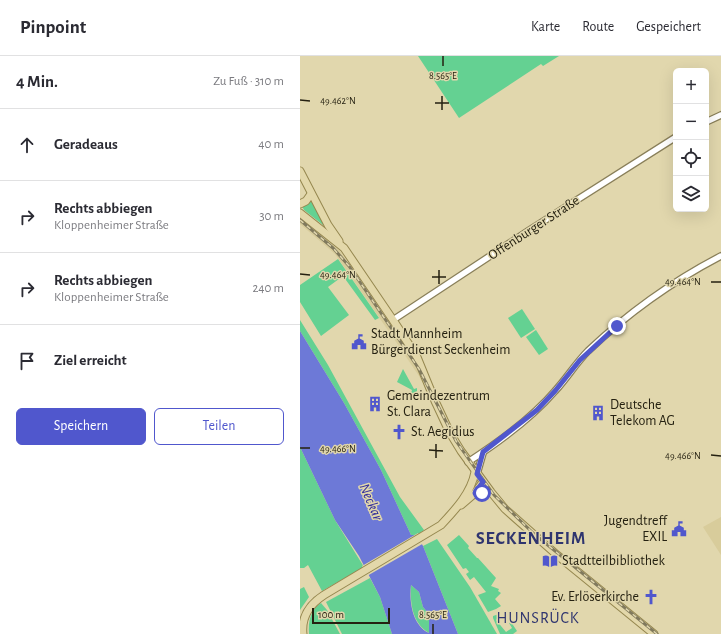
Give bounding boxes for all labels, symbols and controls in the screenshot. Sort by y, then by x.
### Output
text: Pinpoint [20,18,86,37]
text: Karte [531,20,560,34]
text: Route [582,20,614,34]
text: Gespeichert [636,20,701,34]
map controls [673,68,709,212]
button: + [673,68,709,104]
text: 8.565°E [429,71,457,81]
text: 4 Min. [16,73,58,90]
text: Zu Fuß · 310 m [213,75,284,88]
text: 49.462°N [320,96,356,106]
button: − [673,104,709,140]
icon: ahead [16,134,38,156]
text: Geradeaus [54,137,118,152]
text: 40 m [258,138,284,151]
button: locate [673,140,709,176]
button: layers [673,176,709,212]
street label: Offenburger Straße [486,193,582,263]
text: Rechts abbiegen [54,201,152,216]
icon: right [16,206,38,228]
text: 30 m [259,210,284,223]
text: Kloppenheimer Straße [54,219,169,232]
text: 49.464°N [320,270,356,280]
text: Rechts abbiegen [54,273,152,288]
text: 49.464°N [665,277,701,287]
icon: right [16,278,38,300]
text: 240 m [252,282,284,295]
text: Kloppenheimer Straße [54,291,169,304]
route end [608,317,626,335]
place label: Stadt Mannheim Bürgerdienst Seckenheim [371,327,510,357]
public building icon: Stadt Mannheim Bürgerdienst Seckenheim [350,333,368,351]
icon: arrive [16,350,38,372]
text: Ziel erreicht [54,353,127,368]
place label: Gemeindezentrum St. Clara [387,389,490,419]
building icon: Gemeindezentrum St. Clara [366,395,384,413]
place label: Deutsche Telekom AG [610,398,675,428]
building icon: Deutsche Telekom AG [589,404,607,422]
button: Speichern [16,408,146,445]
button: Teilen [154,408,284,445]
church icon: St. Aegidius [390,423,408,441]
place label: St. Aegidius [411,425,474,439]
text: 49.466°N [320,444,356,454]
text: 49.466°N [665,451,701,461]
water label: Neckar [357,481,386,524]
route start [473,484,491,502]
place label: Jugendtreff EXIL [604,514,668,544]
public building icon: Jugendtreff EXIL [670,520,688,538]
district label: SECKENHEIM [476,530,586,548]
library icon: Stadtteilbibliothek [541,552,559,570]
place label: Stadtteilbibliothek [562,554,666,568]
church icon: Ev. Erlöserkirche [642,588,660,606]
place label: Ev. Erlöserkirche [551,590,639,604]
scale bar [312,606,390,625]
district label: HUNSRÜCK [496,608,580,626]
text: 100 m [318,609,344,620]
text: 8.565°E [419,610,447,620]

